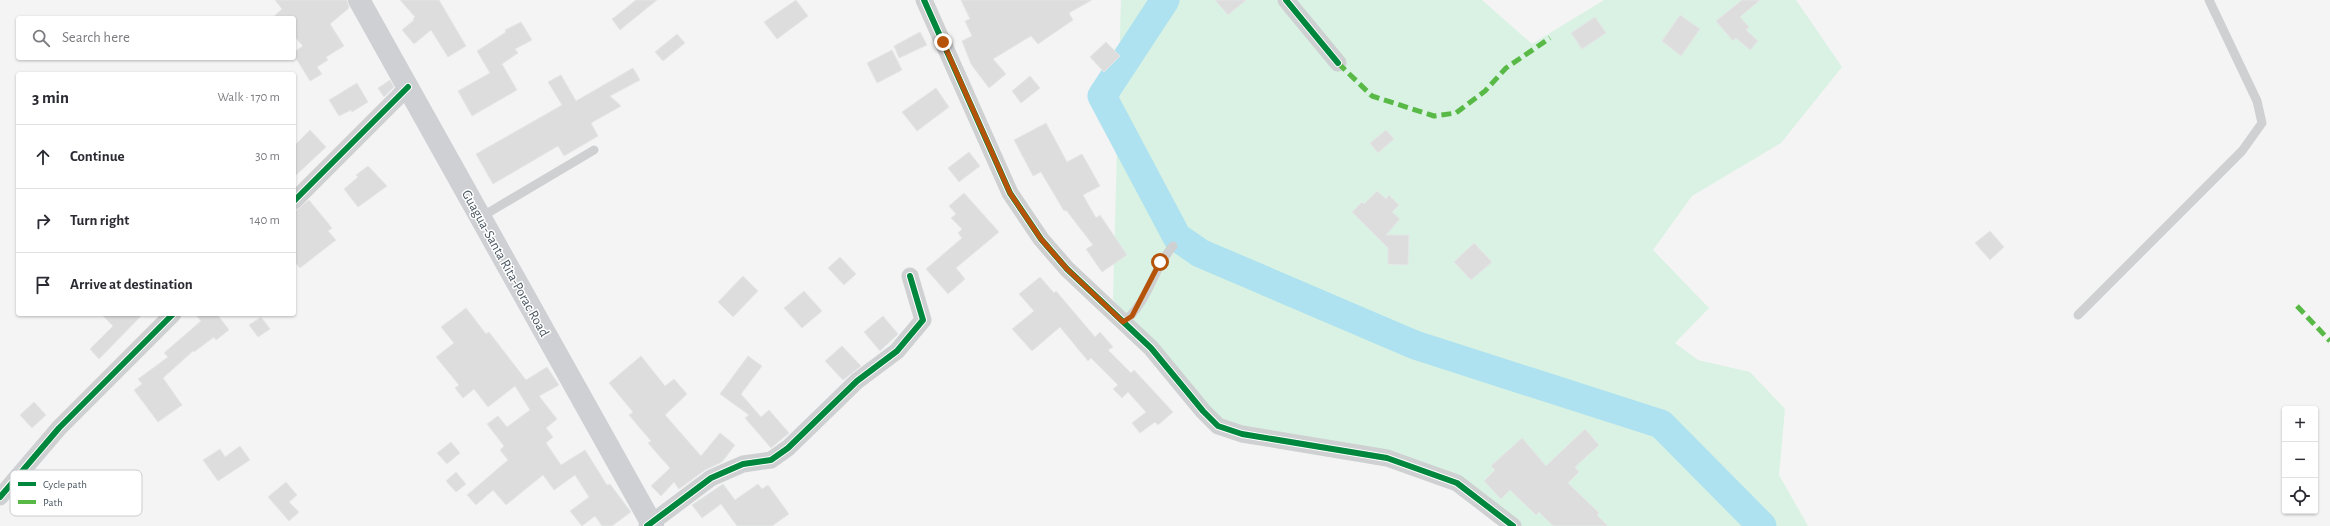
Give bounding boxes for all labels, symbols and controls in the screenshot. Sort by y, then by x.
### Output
search box [16,16,296,60]
icon: search [30,27,52,49]
text: Search here [62,30,130,45]
route end [934,33,952,51]
text: 3 min [32,89,69,106]
text: Walk · 170 m [217,91,280,104]
icon: ahead [32,146,54,168]
text: Continue [70,149,125,164]
text: 30 m [255,150,280,163]
street label: Guagua-Santa Rita-Porac Road [459,188,551,339]
icon: right [32,210,54,232]
text: Turn right [70,213,129,228]
text: 140 m [250,214,280,227]
route start [1151,253,1169,271]
icon: arrive [32,274,54,296]
text: Arrive at destination [70,277,193,292]
map controls [2282,406,2318,514]
button: + [2282,406,2318,442]
button: − [2282,442,2318,478]
legend [10,470,142,516]
button: locate [2282,478,2318,514]
text: Cycle path [43,479,87,490]
text: Path [43,497,63,508]

